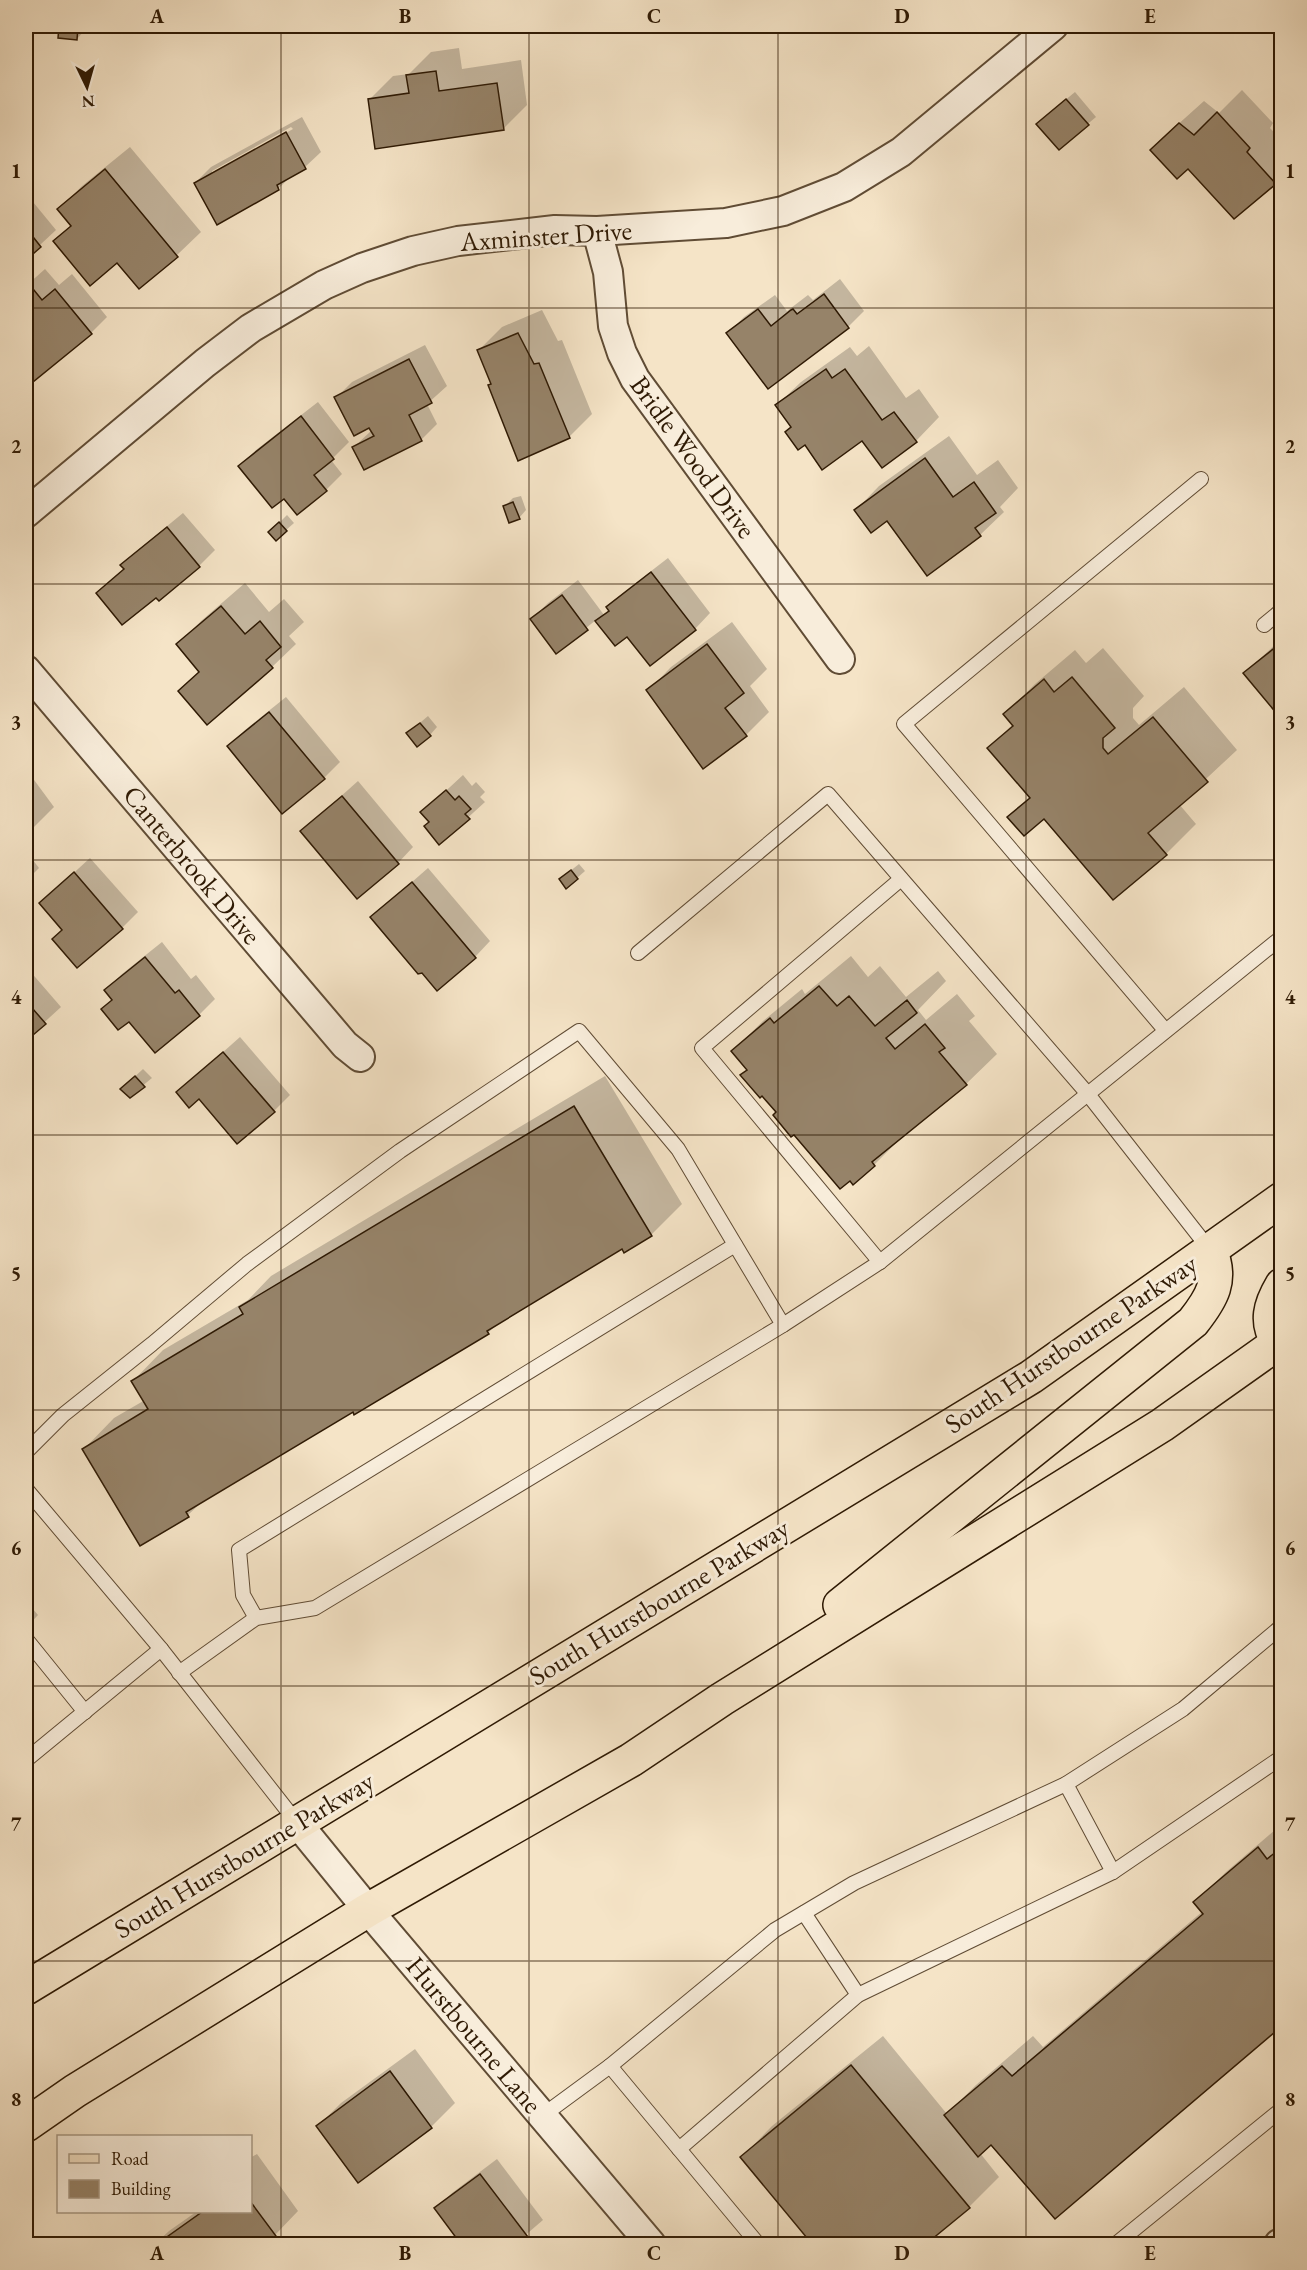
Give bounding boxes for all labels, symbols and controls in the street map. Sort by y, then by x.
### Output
text: A [149,3,165,29]
text: B [399,3,411,29]
text: C [647,3,661,29]
text: D [894,3,910,29]
text: E [1144,3,1156,29]
north arrow [57,57,117,117]
text: N [81,90,96,112]
text: 1 [11,158,21,184]
text: 1 [1285,158,1295,184]
street label: Axminster Drive [458,212,633,259]
street label: Bridle Wood Drive [623,368,764,545]
text: 2 [11,433,22,459]
text: 2 [1285,433,1296,459]
text: 3 [11,709,21,735]
text: 3 [1285,709,1295,735]
street label: Canterbrook Drive [116,778,269,951]
text: 4 [11,984,22,1010]
text: 4 [1285,984,1296,1010]
street label: South Hurstbourne Parkway [938,1246,1204,1441]
text: 5 [11,1260,21,1286]
text: 5 [1285,1260,1295,1286]
street label: South Hurstbourne Parkway [522,1510,795,1693]
text: 6 [11,1535,22,1561]
text: 6 [1285,1535,1296,1561]
street label: South Hurstbourne Parkway [107,1763,380,1946]
text: 7 [11,1811,22,1837]
text: 7 [1285,1811,1296,1837]
street label: Hurstbourne Lane [399,1949,550,2120]
text: 8 [11,2086,21,2112]
text: 8 [1285,2086,1295,2112]
legend [57,2135,252,2213]
text: Road [111,2147,150,2170]
text: Building [111,2177,171,2200]
text: A [149,2240,165,2266]
text: B [399,2240,411,2266]
text: C [647,2240,661,2266]
text: D [894,2240,910,2266]
text: E [1144,2240,1156,2266]

